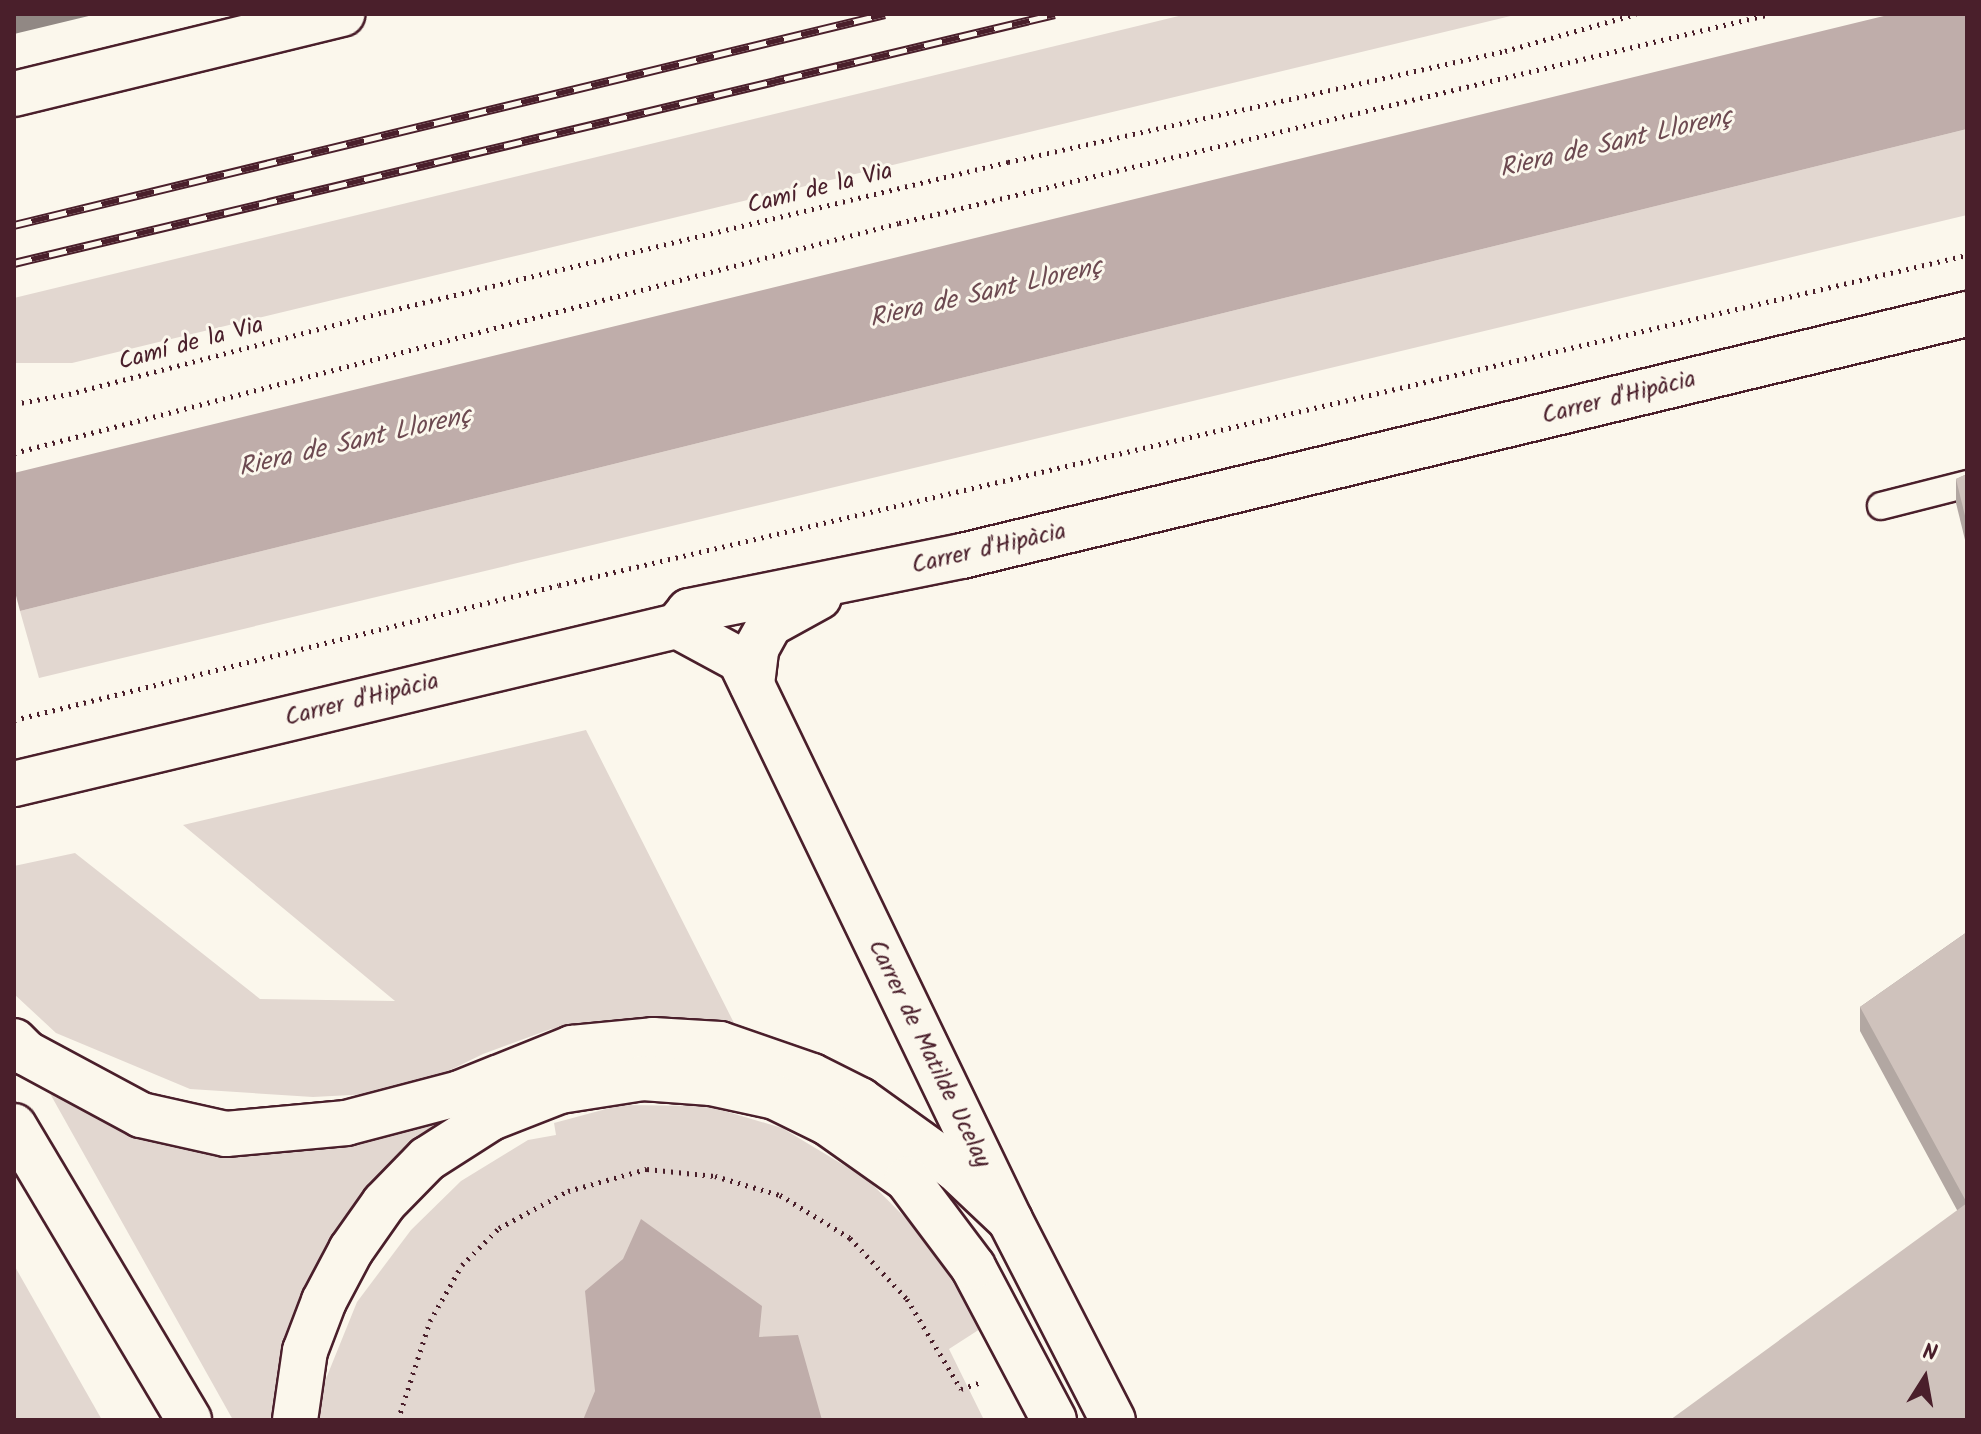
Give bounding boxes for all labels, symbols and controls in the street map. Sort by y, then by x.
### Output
water label: Riera de Sant Llorenç [1497,102,1735,186]
street label: Camí de la Via [744,157,896,221]
water label: Riera de Sant Llorenç [867,252,1105,336]
street label: Camí de la Via [115,311,267,377]
street label: Carrer d'Hipàcia [1539,365,1699,431]
water label: Riera de Sant Llorenç [236,401,474,485]
street label: Carrer d'Hipàcia [909,517,1069,581]
street label: Carrer d'Hipàcia [282,667,442,733]
street label: Carrer de Matilde Ucelay [861,935,997,1173]
text: N [1920,1335,1940,1372]
north arrow [1885,1338,1965,1418]

